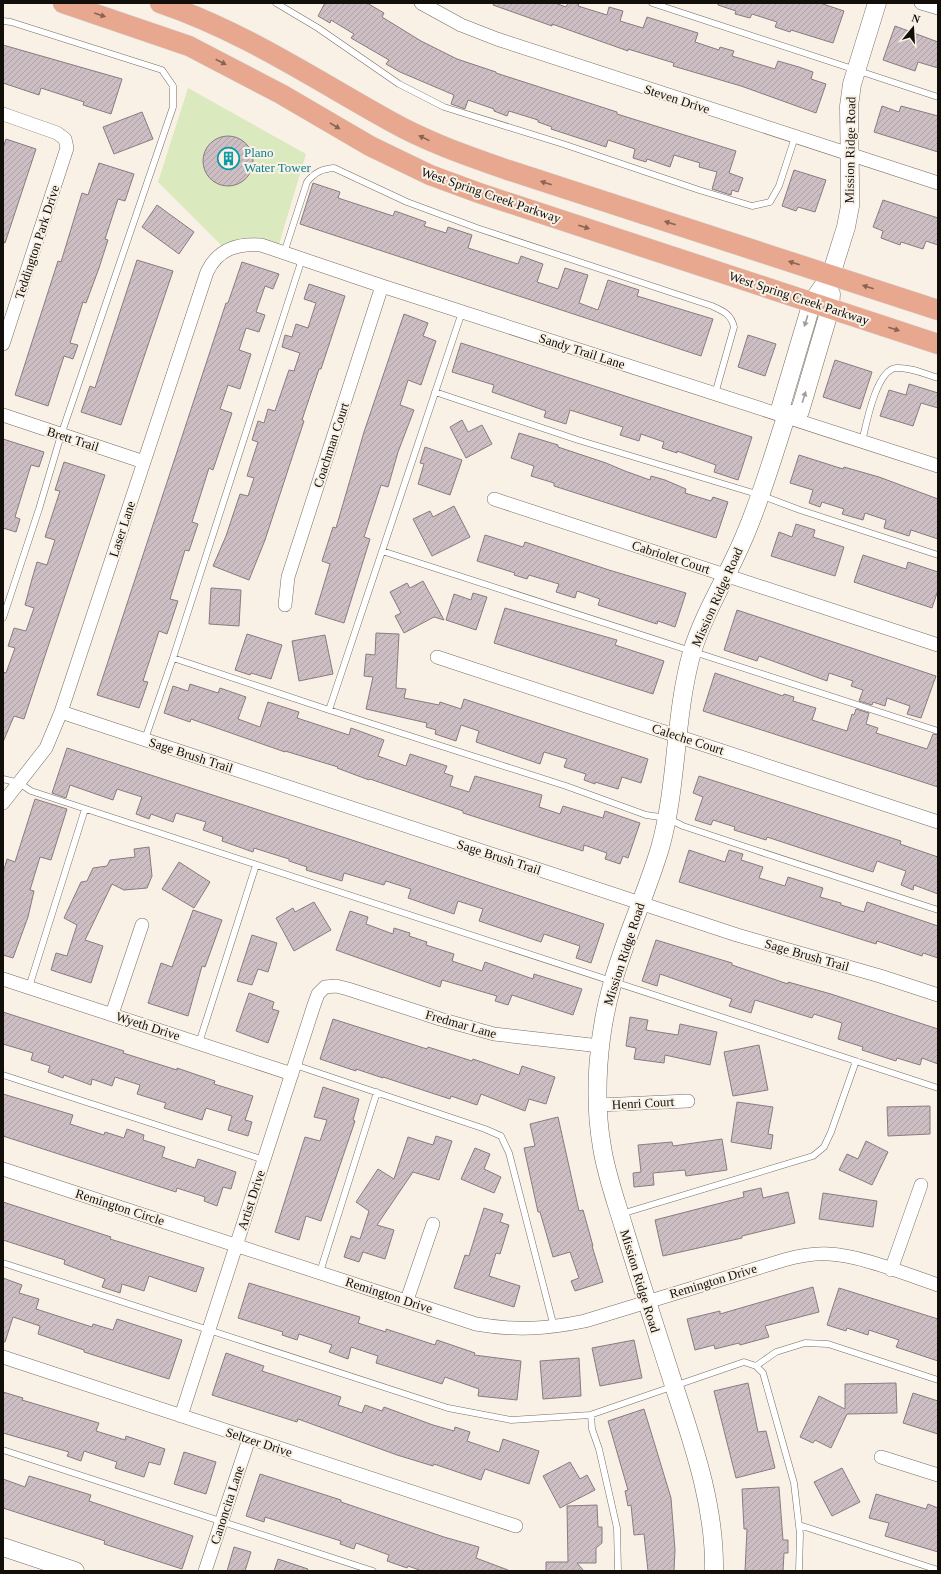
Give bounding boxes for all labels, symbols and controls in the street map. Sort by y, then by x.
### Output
north arrow [893,8,933,48]
text: N [910,12,922,25]
one-way arrow [95,13,107,19]
one-way arrow [215,59,227,66]
street label: Steven Drive [642,81,712,117]
street label: Mission Ridge Road [842,96,858,204]
one-way arrow [330,122,340,130]
one-way arrow [419,135,430,141]
place label: Plano Water Tower [244,145,311,175]
building icon: Plano Water Tower [215,146,241,172]
street label: West Spring Creek Parkway [419,164,563,226]
one-way arrow [540,180,552,186]
street label: Teddington Park Drive [11,183,63,301]
one-way arrow [664,220,676,226]
one-way arrow [578,224,590,230]
one-way arrow [787,260,799,266]
street label: West Spring Creek Parkway [727,268,872,328]
one-way arrow [861,283,873,289]
one-way arrow [803,316,809,328]
one-way arrow [889,326,901,332]
street label: Sandy Trail Lane [537,330,627,372]
one-way arrow [801,390,807,402]
street label: Coachman Court [310,400,352,489]
street label: Brett Trail [45,424,101,455]
street label: Laser Lane [106,499,138,559]
street label: Cabriolet Court [630,537,712,577]
street label: Mission Ridge Road [688,545,746,649]
street label: Caleche Court [650,720,726,758]
street label: Sage Brush Trail [147,734,235,776]
street label: Sage Brush Trail [455,836,543,878]
street label: Mission Ridge Road [600,900,648,1007]
street label: Sage Brush Trail [763,936,851,974]
street label: Fredmar Lane [424,1007,498,1041]
street label: Wyeth Drive [114,1009,182,1044]
street label: Henri Court [611,1094,675,1112]
street label: Artist Drive [234,1168,268,1232]
street label: Remington Circle [74,1186,167,1229]
street label: Mission Ridge Road [617,1228,663,1335]
street label: Remington Drive [667,1261,759,1301]
street label: Remington Drive [344,1274,435,1316]
street label: Seltzer Drive [224,1424,294,1460]
street label: Canoncita Lane [207,1464,247,1546]

